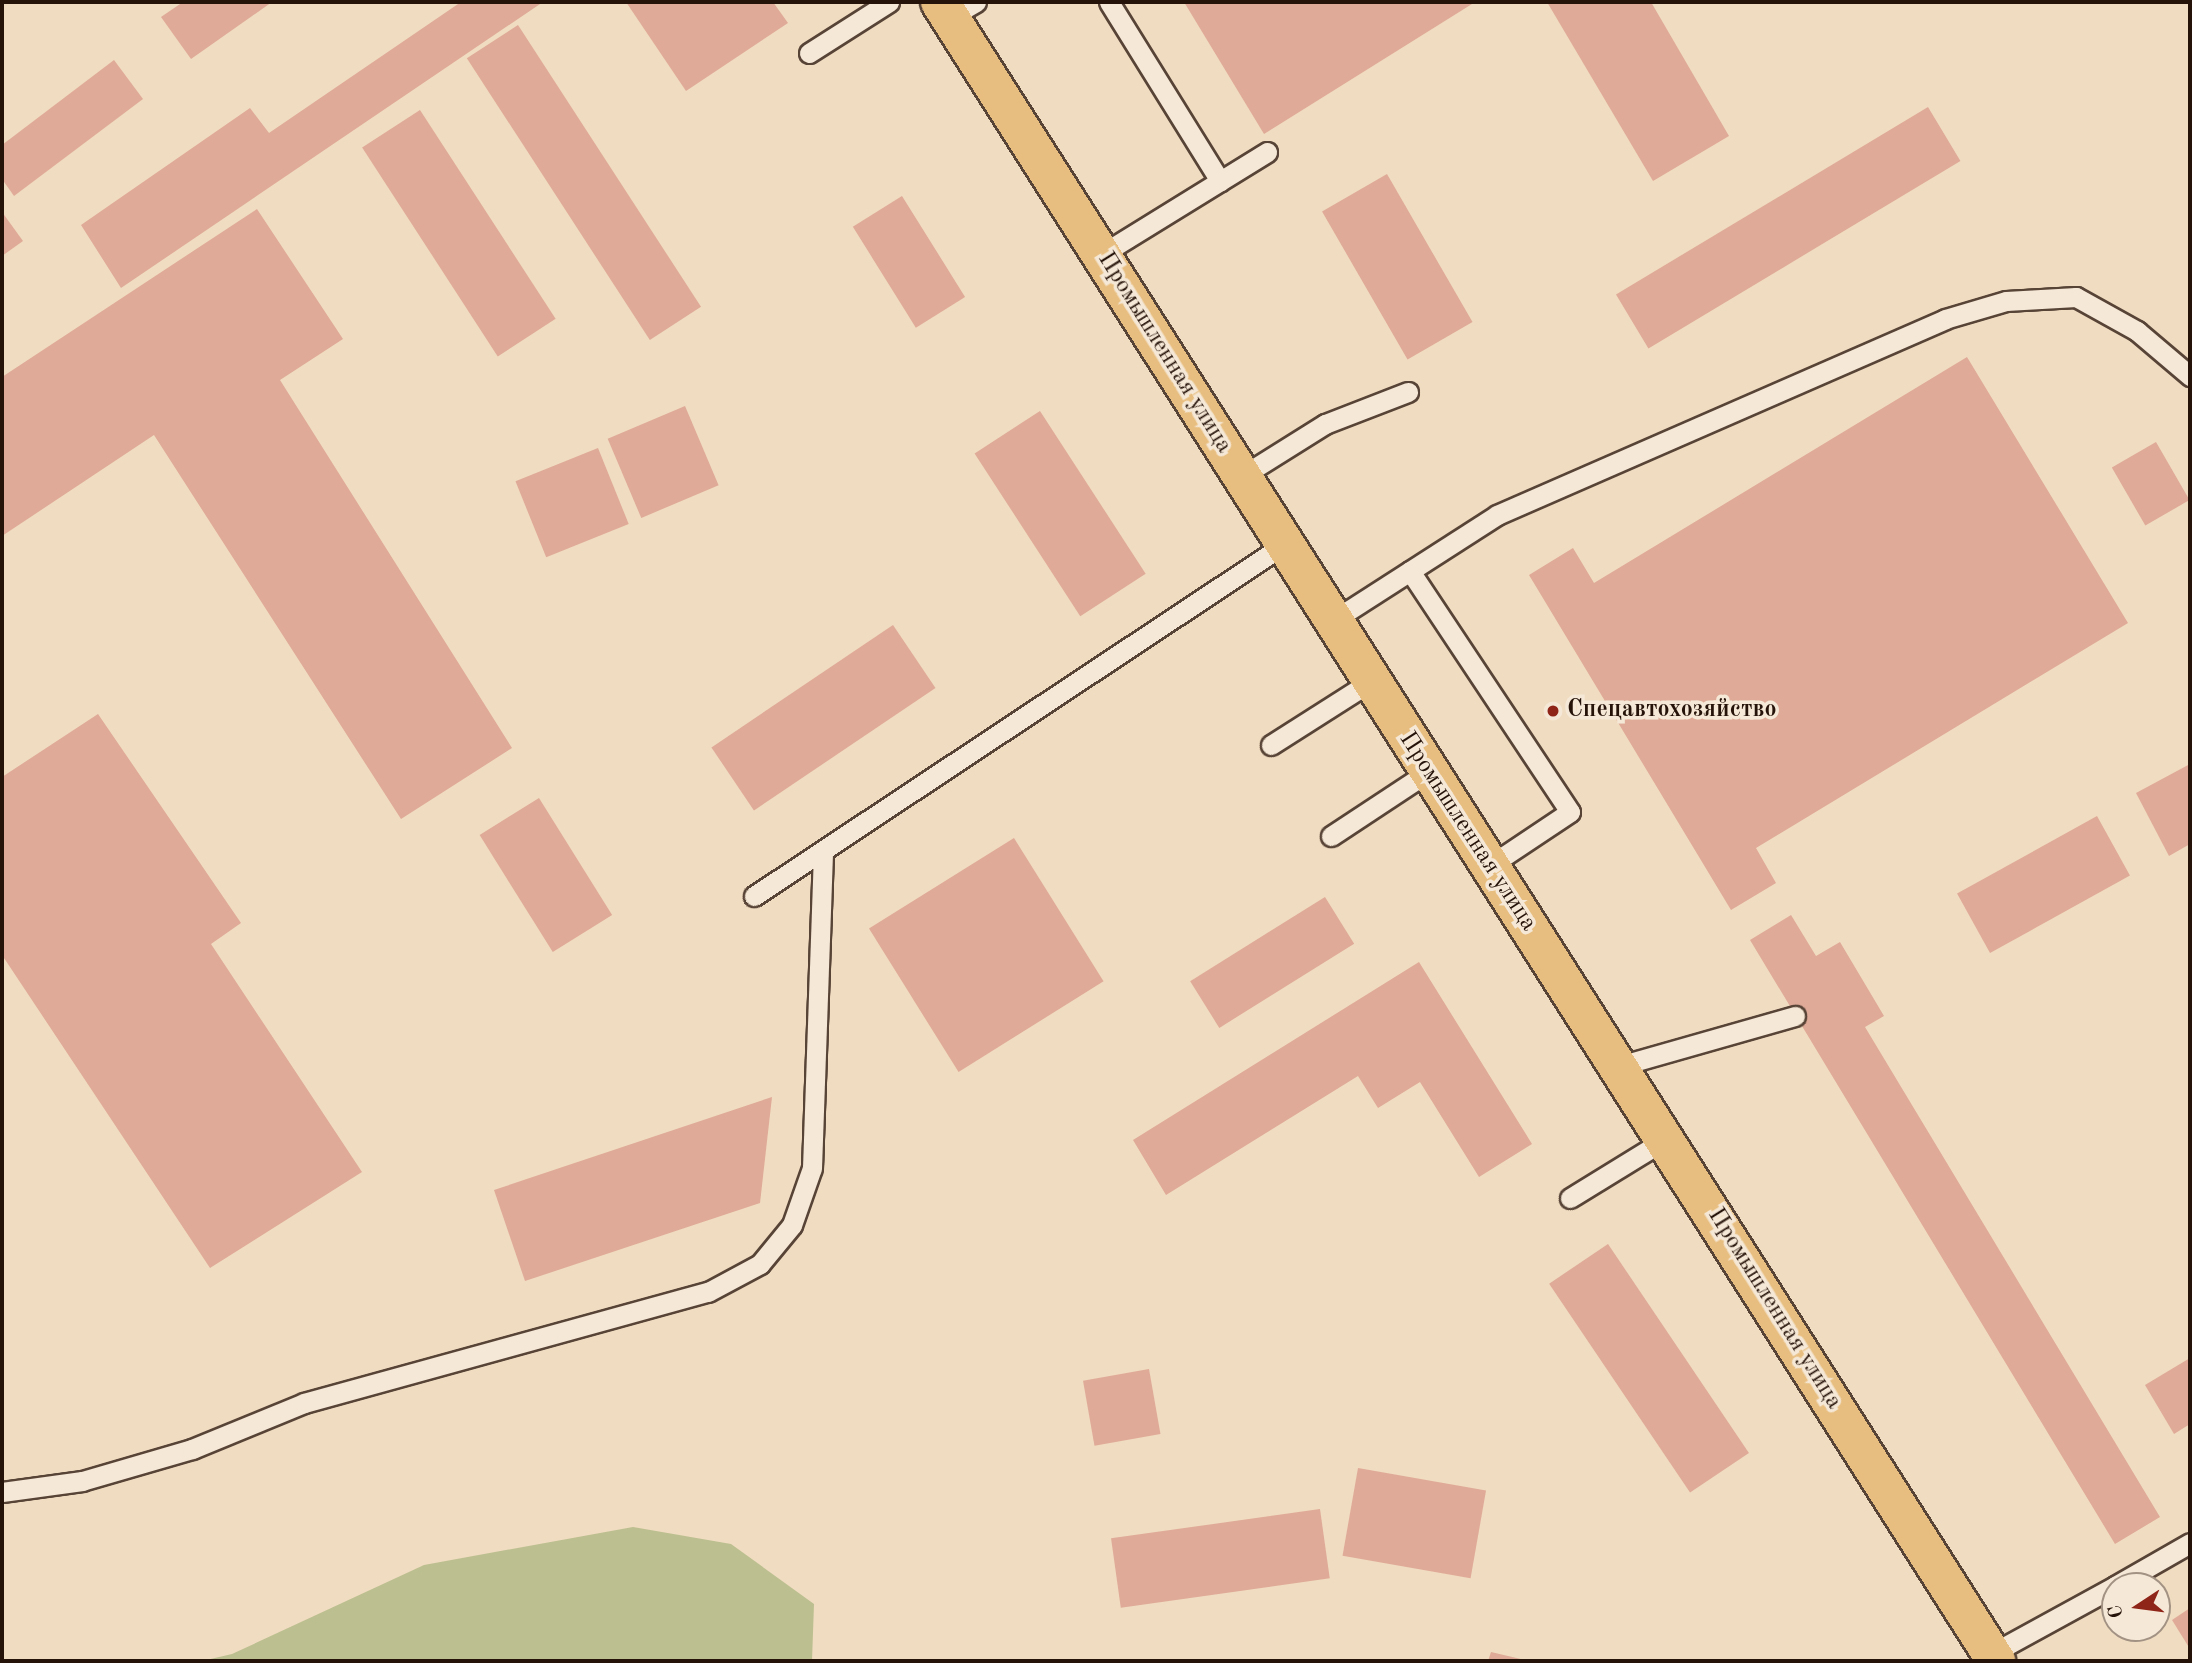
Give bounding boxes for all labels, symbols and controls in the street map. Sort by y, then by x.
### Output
street label: Промышленная улица [1090,247,1238,459]
place label: Спецавтохозяйство [1567,697,1777,725]
marker: Спецавтохозяйство [1545,703,1561,719]
street label: Промышленная улица [1392,727,1542,937]
street label: Промышленная улица [1700,1203,1848,1415]
north arrow [2101,1572,2171,1642]
text: С [2106,1603,2128,1620]

